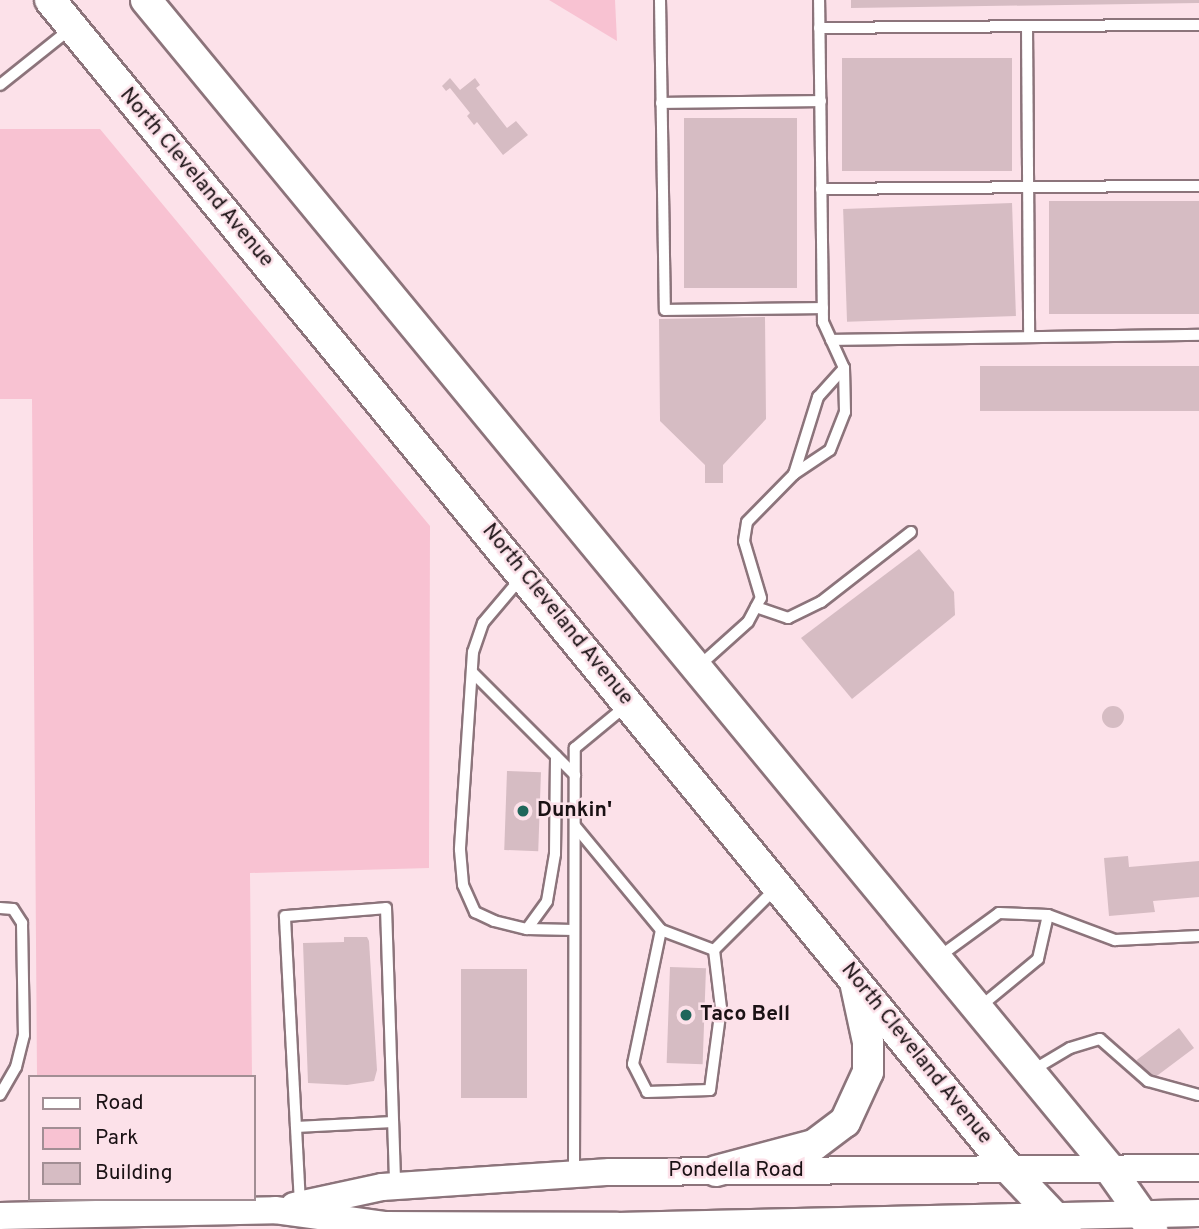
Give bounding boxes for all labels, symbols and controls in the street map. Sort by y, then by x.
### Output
street label: North Cleveland Avenue [113,83,279,273]
street label: North Cleveland Avenue [476,519,638,711]
place label: Dunkin' [537,798,612,824]
marker: Dunkin' [515,803,531,819]
street label: North Cleveland Avenue [835,958,997,1150]
place label: Taco Bell [700,1002,790,1028]
marker: Taco Bell [678,1007,694,1023]
legend [28,1075,256,1201]
text: Road [95,1090,144,1117]
text: Park [95,1125,138,1152]
street label: Pondella Road [668,1158,804,1184]
text: Building [95,1160,173,1187]

